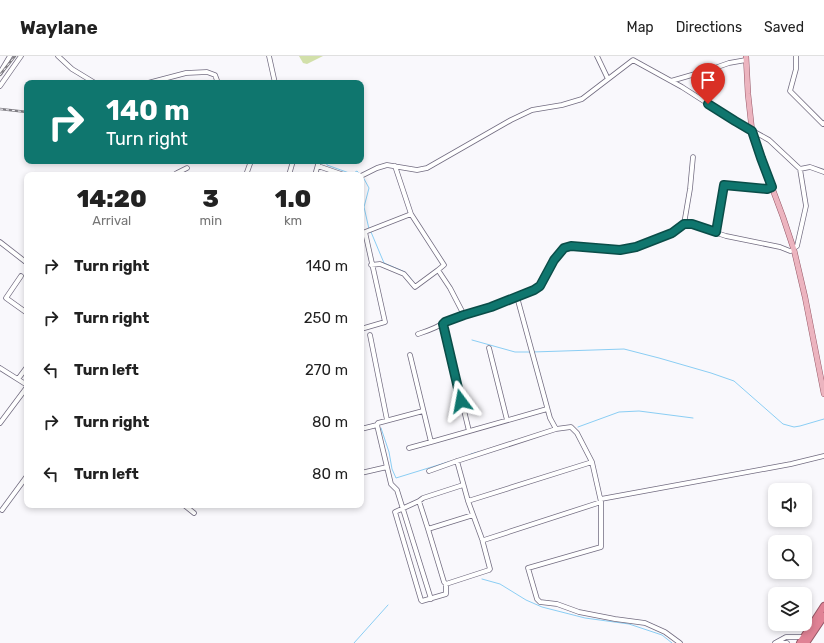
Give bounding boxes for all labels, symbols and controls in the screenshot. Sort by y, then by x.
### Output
text: Waylane [20,16,98,39]
text: Map [627,19,654,36]
text: Directions [676,19,742,36]
text: Saved [764,19,804,36]
pin [691,63,725,104]
icon: arrive [697,69,719,91]
text: 140 m [106,94,190,127]
icon: right [40,96,92,148]
text: Turn right [106,128,188,150]
text: 14:20 [77,185,147,213]
text: 3 [203,185,219,213]
text: 1.0 [275,185,311,213]
text: Arrival [92,213,131,228]
text: min [199,213,222,228]
text: km [284,213,302,228]
icon: right [40,255,62,277]
text: Turn right [74,257,149,275]
text: 140 m [306,257,348,275]
icon: right [40,307,62,329]
text: Turn right [74,309,149,327]
text: 250 m [304,309,348,327]
icon: left [40,359,62,381]
text: Turn left [74,361,139,379]
text: 270 m [305,361,348,379]
position arrow [440,380,482,422]
icon: right [40,411,62,433]
text: Turn right [74,413,149,431]
text: 80 m [312,413,348,431]
icon: left [40,463,62,485]
text: Turn left [74,465,139,483]
text: 80 m [312,465,348,483]
map controls [768,483,812,631]
button: sound [768,483,812,527]
button: search [768,535,812,579]
button: layers [768,587,812,631]

